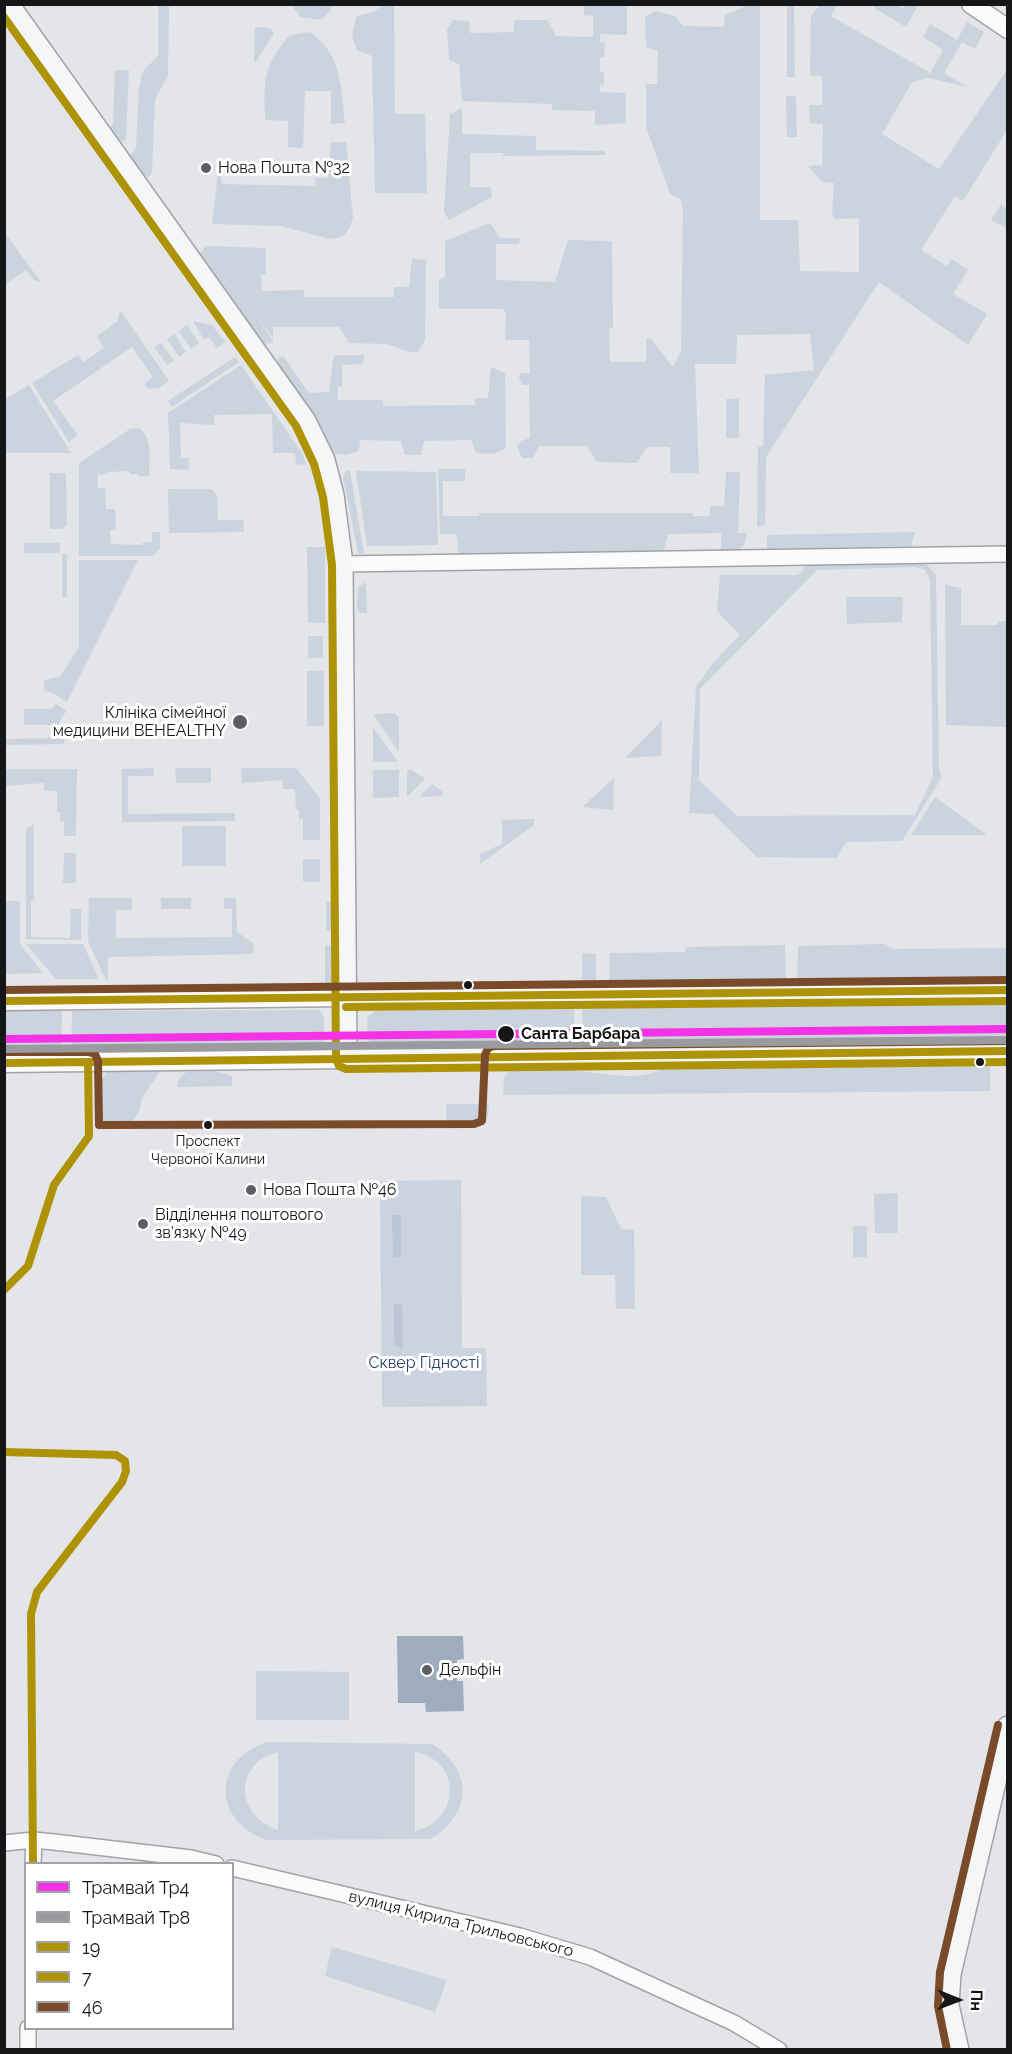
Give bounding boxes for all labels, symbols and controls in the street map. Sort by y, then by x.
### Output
place label: Нова Пошта №32 [218,158,350,178]
marker: Нова Пошта №32 [199,161,213,175]
place label: Клініка сімейної медицини BEHEALTHY [53,703,226,741]
marker: Клініка сімейної медицини BEHEALTHY [231,713,249,731]
unlabelled marker [462,979,474,991]
marker: Санта Барбара [496,1024,516,1044]
place label: Санта Барбара [521,1024,640,1044]
unlabelled marker [974,1056,986,1068]
marker: Проспект Червоної Калини [202,1119,214,1131]
place label: Проспект Червоної Калини [151,1134,265,1166]
place label: Нова Пошта №46 [263,1180,396,1200]
marker: Нова Пошта №46 [244,1183,258,1197]
place label: Відділення поштового зв’язку №49 [155,1205,323,1243]
marker: Відділення поштового зв’язку №49 [136,1217,150,1231]
park label: Сквер Гідності [369,1353,479,1373]
place label: Дельфін [439,1660,501,1680]
marker: Дельфін [420,1663,434,1677]
legend [24,1862,234,2030]
text: Трамвай Тр4 [82,1877,189,1898]
street label: вулиця Кирила Трильовського [347,1887,575,1961]
text: Трамвай Тр8 [82,1907,190,1928]
text: 19 [82,1937,100,1958]
text: 7 [82,1967,92,1988]
north arrow [928,1970,988,2030]
text: Пн [967,1990,986,2011]
text: 46 [82,1997,103,2018]

